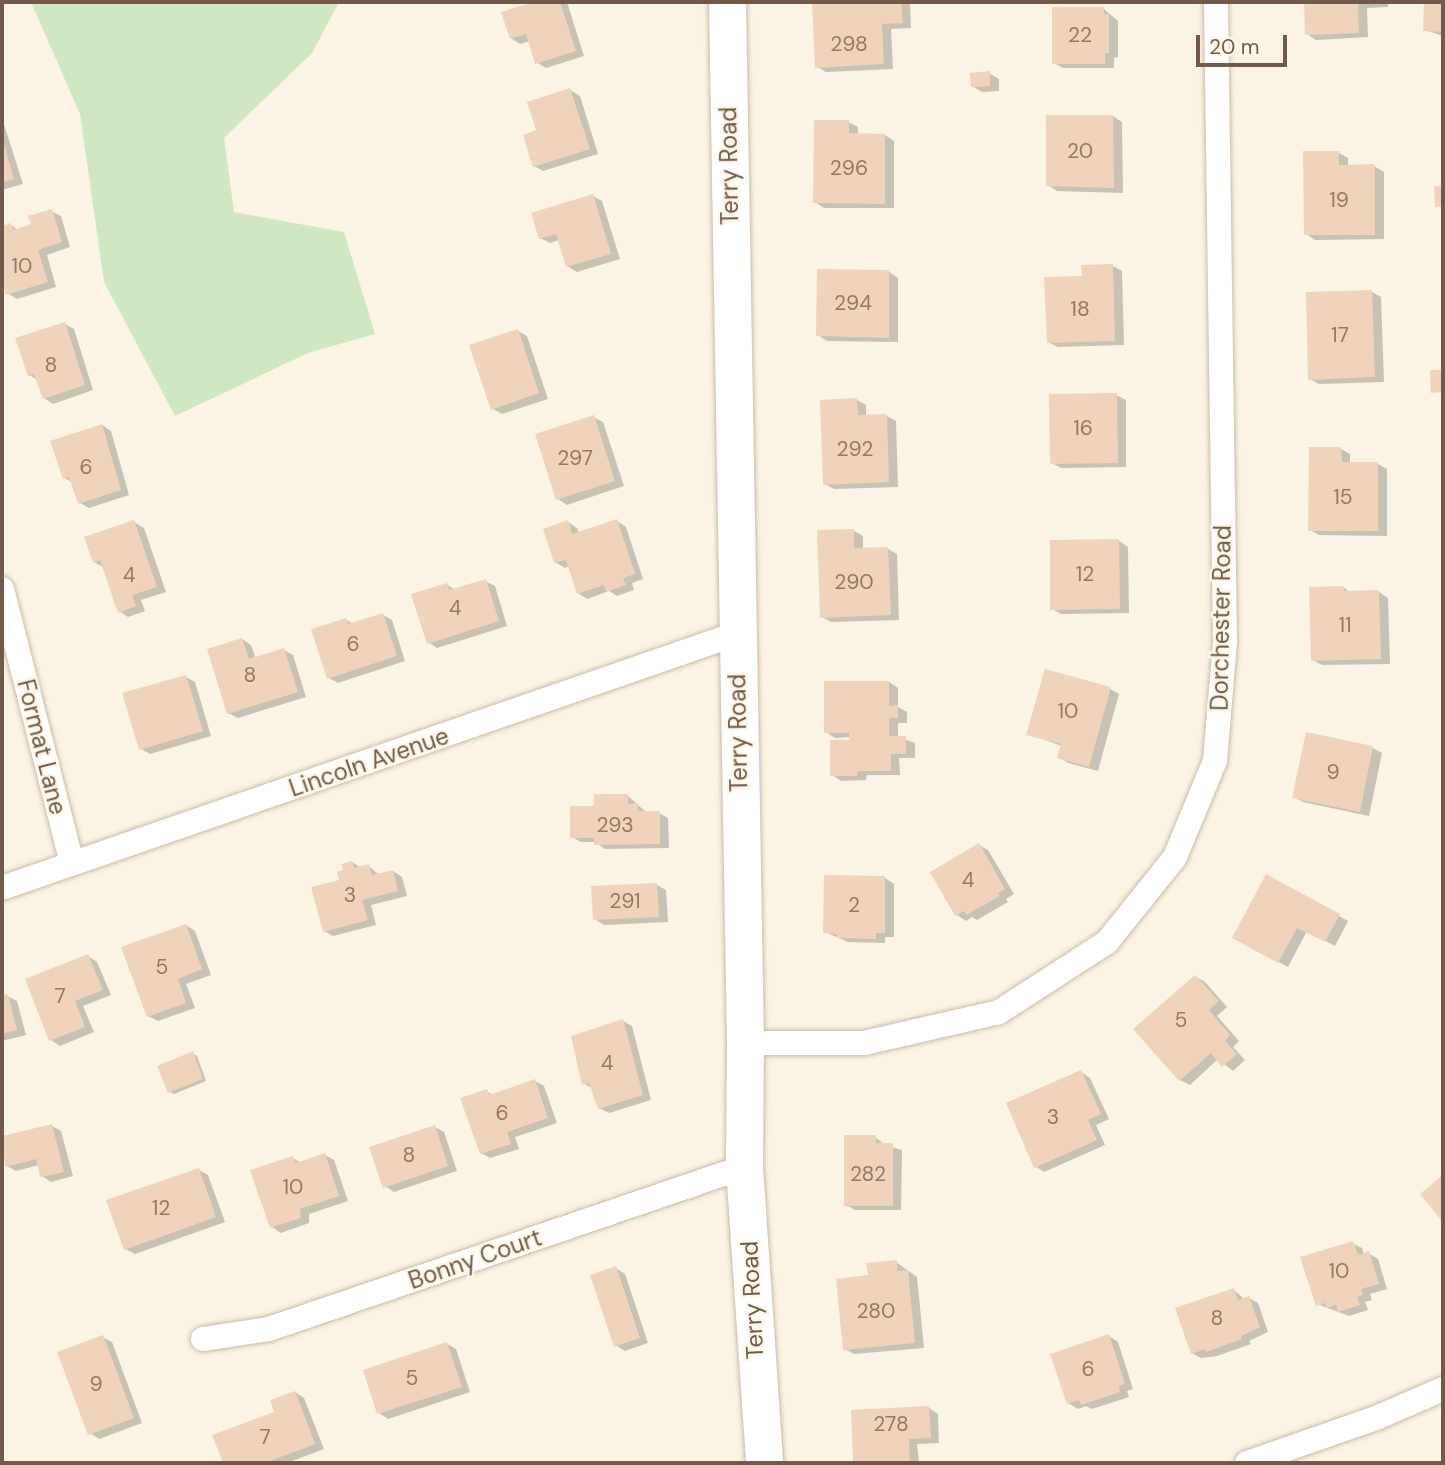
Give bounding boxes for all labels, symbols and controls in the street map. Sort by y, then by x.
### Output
scale bar [1200,21,1291,65]
house number: 22 [1068,22,1092,48]
house number: 298 [830,31,868,57]
text: 20 m [1209,33,1260,61]
street label: Terry Road [714,107,744,225]
house number: 20 [1067,138,1093,164]
house number: 296 [830,155,868,181]
house number: 19 [1329,187,1349,213]
house number: 10 [12,253,32,279]
house number: 294 [834,290,872,316]
house number: 18 [1070,296,1090,322]
house number: 17 [1331,322,1349,348]
house number: 8 [45,352,57,378]
house number: 16 [1073,415,1093,441]
house number: 292 [837,436,873,462]
house number: 297 [557,445,593,471]
house number: 6 [79,454,93,480]
house number: 15 [1333,484,1353,510]
street label: Dorchester Road [1205,525,1237,711]
house number: 12 [1076,561,1094,587]
house number: 4 [123,562,135,588]
house number: 290 [834,569,874,595]
house number: 4 [449,595,461,621]
house number: 11 [1338,612,1352,638]
house number: 6 [346,631,360,657]
house number: 8 [244,662,256,688]
street label: Terry Road [723,674,753,792]
street label: Format Lane [11,676,73,818]
house number: 10 [1058,698,1078,724]
street label: Lincoln Avenue [285,721,453,803]
house number: 9 [1326,759,1340,785]
house number: 293 [596,812,634,838]
house number: 4 [962,867,974,893]
house number: 3 [344,882,356,908]
house number: 291 [609,888,641,914]
house number: 2 [848,892,860,918]
house number: 5 [156,954,168,980]
house number: 7 [54,983,66,1009]
house number: 5 [1175,1007,1187,1033]
house number: 4 [601,1050,613,1076]
house number: 6 [495,1100,509,1126]
house number: 3 [1047,1104,1059,1130]
house number: 8 [403,1142,415,1168]
house number: 282 [850,1161,886,1187]
house number: 10 [283,1174,303,1200]
house number: 12 [152,1195,170,1221]
street label: Bonny Court [405,1223,545,1295]
street label: Terry Road [735,1240,769,1360]
house number: 10 [1329,1258,1349,1284]
house number: 280 [857,1298,895,1324]
house number: 8 [1211,1305,1223,1331]
house number: 6 [1081,1356,1095,1382]
house number: 5 [406,1365,418,1391]
house number: 9 [89,1371,103,1397]
house number: 278 [873,1411,909,1437]
house number: 7 [259,1424,271,1450]

